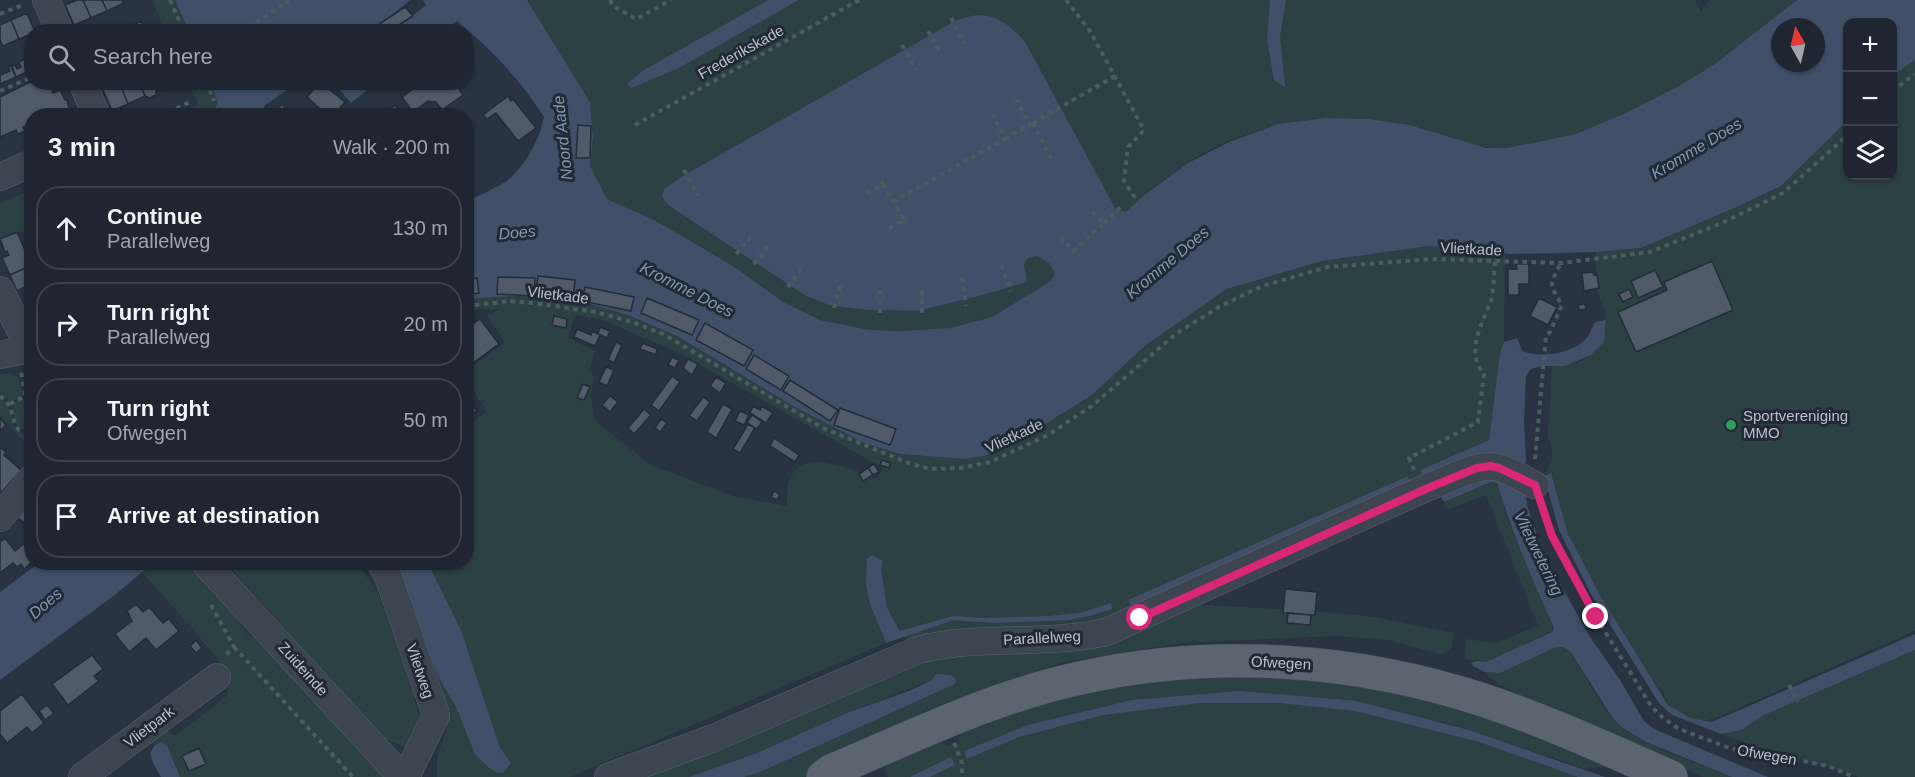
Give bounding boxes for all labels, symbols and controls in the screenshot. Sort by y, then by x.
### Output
north arrow [1771,18,1825,72]
map controls [1843,18,1897,180]
button: + [1843,18,1897,72]
street label: Frederikskade [695,21,786,82]
search box [24,24,474,90]
icon: search [45,41,78,74]
text: Search here [93,44,213,69]
button: − [1843,72,1897,126]
water label: Noord Aade [550,95,575,181]
water label: Kromme Does [1648,115,1744,182]
button: layers [1843,126,1897,180]
text: 3 min [48,132,116,162]
text: Walk · 200 m [333,136,450,158]
text: Continue [107,204,202,229]
icon: ahead [50,212,83,245]
text: 130 m [392,217,448,239]
water label: Does [498,222,536,243]
water label: Kromme Does [1123,223,1212,302]
text: Parallelweg [107,230,210,252]
street label: Vlietkade [1440,238,1502,259]
water label: Kromme Does [637,259,736,320]
street label: Vlietkade [526,282,590,307]
text: Turn right [107,300,209,325]
icon: right [50,308,83,341]
text: 20 m [404,313,448,335]
text: Parallelweg [107,326,210,348]
text: Turn right [107,396,209,421]
icon: right [50,404,83,437]
place label: Sportvereniging MMO [1743,407,1848,441]
text: 50 m [404,409,448,431]
street label: Vlietkade [982,415,1045,456]
marker: Sportvereniging MMO [1724,418,1738,432]
text: Ofwegen [107,422,187,444]
icon: arrive [50,500,83,533]
text: Arrive at destination [107,503,320,528]
water label: Vlietwetering [1511,508,1566,598]
water label: Does [26,585,65,622]
route end [1582,603,1608,629]
route start [1126,604,1152,630]
street label: Parallelweg [1003,627,1081,648]
street label: Zuideinde [275,638,332,699]
street label: Vlietweg [403,641,438,700]
street label: Ofwegen [1251,652,1311,673]
street label: Vlietpark [120,702,178,751]
street label: Ofwegen [1736,741,1798,768]

